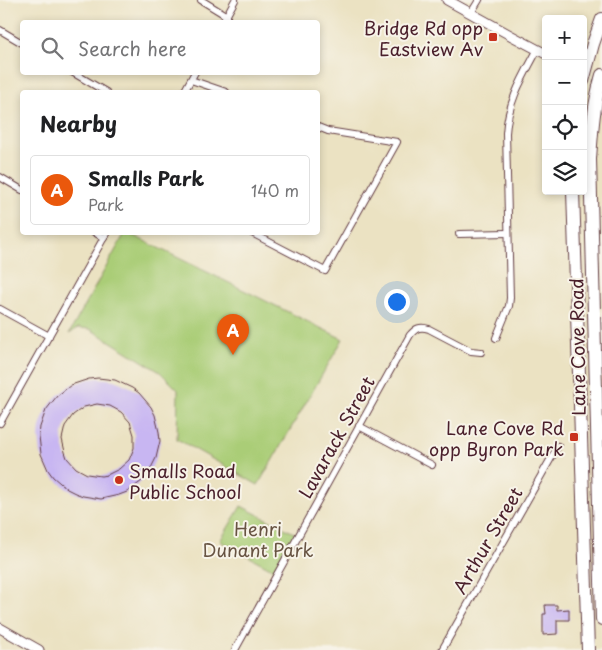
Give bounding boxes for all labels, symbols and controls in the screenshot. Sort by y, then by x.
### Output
place label: Bridge Rd opp Eastview Av [364,14,484,62]
map controls [542,15,587,195]
button: + [542,15,587,60]
search box [20,20,320,75]
marker: Bridge Rd opp Eastview Av [487,31,499,43]
icon: search [38,34,66,62]
text: Search here [78,34,187,62]
button: − [542,60,587,105]
button: locate [542,105,587,150]
text: Nearby [40,107,117,139]
button: layers [542,150,587,195]
text: Smalls Park [88,164,204,192]
text: A [51,178,63,202]
text: 140 m [251,178,299,202]
text: Park [88,192,124,216]
street label: Lane Cove Road [562,278,592,416]
your location [384,289,410,315]
pin: A [217,314,249,355]
street label: Lavarack Street [291,371,381,503]
place label: Lane Cove Rd opp Byron Park [429,414,564,462]
marker: Lane Cove Rd opp Byron Park [568,431,580,443]
place label: Smalls Road Public School [129,457,242,505]
marker: Smalls Road Public School [113,474,125,486]
street label: Arthur Street [445,482,529,598]
park label: Henri Dunant Park [202,515,314,563]

